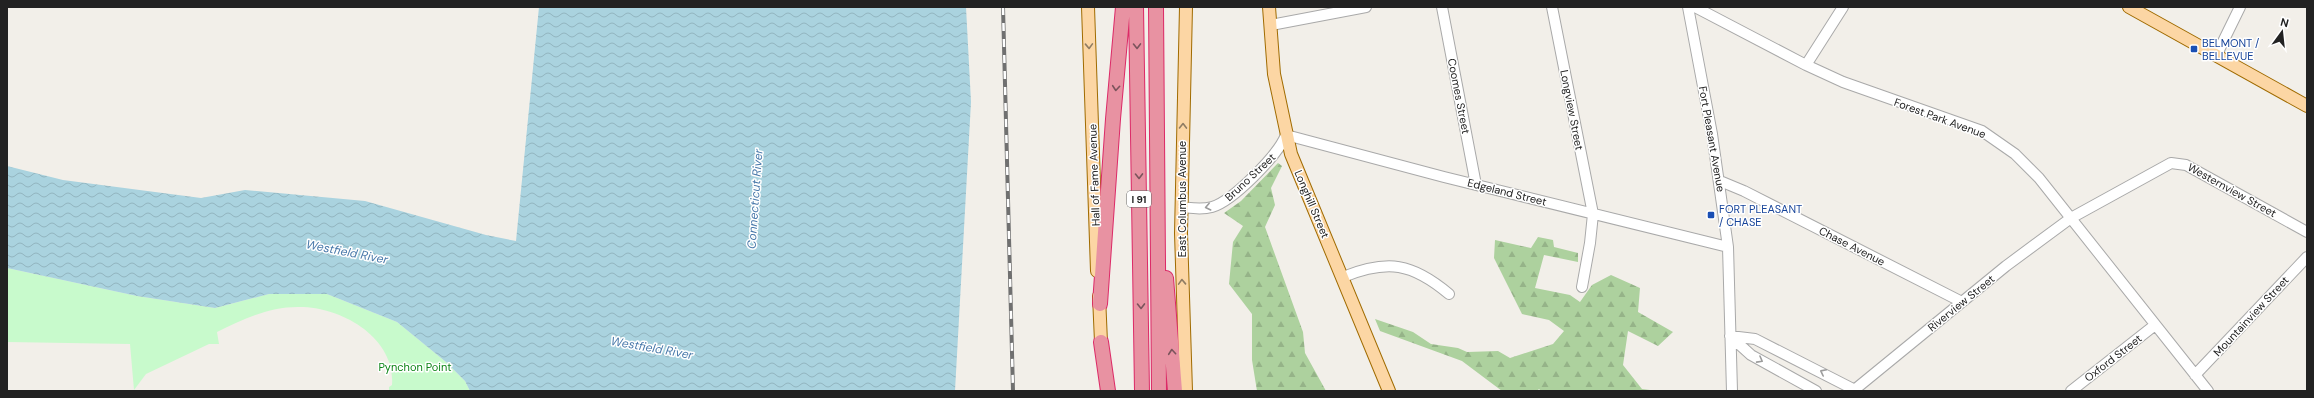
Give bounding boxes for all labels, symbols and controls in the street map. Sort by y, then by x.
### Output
north arrow [2262,12,2302,52]
text: N [2279,15,2290,30]
place label: BELMONT / BELLEVUE [2202,36,2259,63]
one-way arrow [1085,43,1094,49]
one-way arrow [1133,43,1141,49]
marker: BELMONT / BELLEVUE [2189,44,2199,54]
street label: Coomes Street [1445,57,1473,135]
street label: Longview Street [1557,69,1587,151]
one-way arrow [1111,85,1120,91]
street label: Fort Pleasant Avenue [1696,85,1728,193]
street label: Forest Park Avenue [1892,95,1988,141]
one-way arrow [1178,123,1187,129]
street label: Hall of Fame Avenue [1085,124,1103,226]
street label: East Columbus Avenue [1175,141,1189,257]
water label: Connecticut River [744,148,767,250]
street label: Bruno Street [1222,150,1278,204]
street label: Westernview Street [2185,160,2279,220]
street label: Longhill Street [1291,168,1333,240]
one-way arrow [1135,173,1143,179]
street label: Edgeland Street [1466,175,1548,209]
road number: I 91 [1127,191,1151,207]
place label: FORT PLEASANT / CHASE [1719,202,1802,229]
one-way arrow [1205,203,1211,211]
marker: FORT PLEASANT / CHASE [1706,210,1716,220]
street label: Chase Avenue [1817,223,1887,269]
water label: Westfield River [305,236,390,268]
street label: Riverview Street [1925,272,1997,334]
street label: Mountainview Street [2210,273,2292,359]
one-way arrow [1178,279,1186,285]
one-way arrow [1136,303,1145,309]
street label: Oxford Street [2082,331,2144,385]
water label: Westfield River [610,333,695,363]
one-way arrow [1167,349,1176,355]
one-way arrow [1756,356,1763,363]
park label: Pynchon Point [378,360,452,374]
one-way arrow [1820,369,1827,377]

